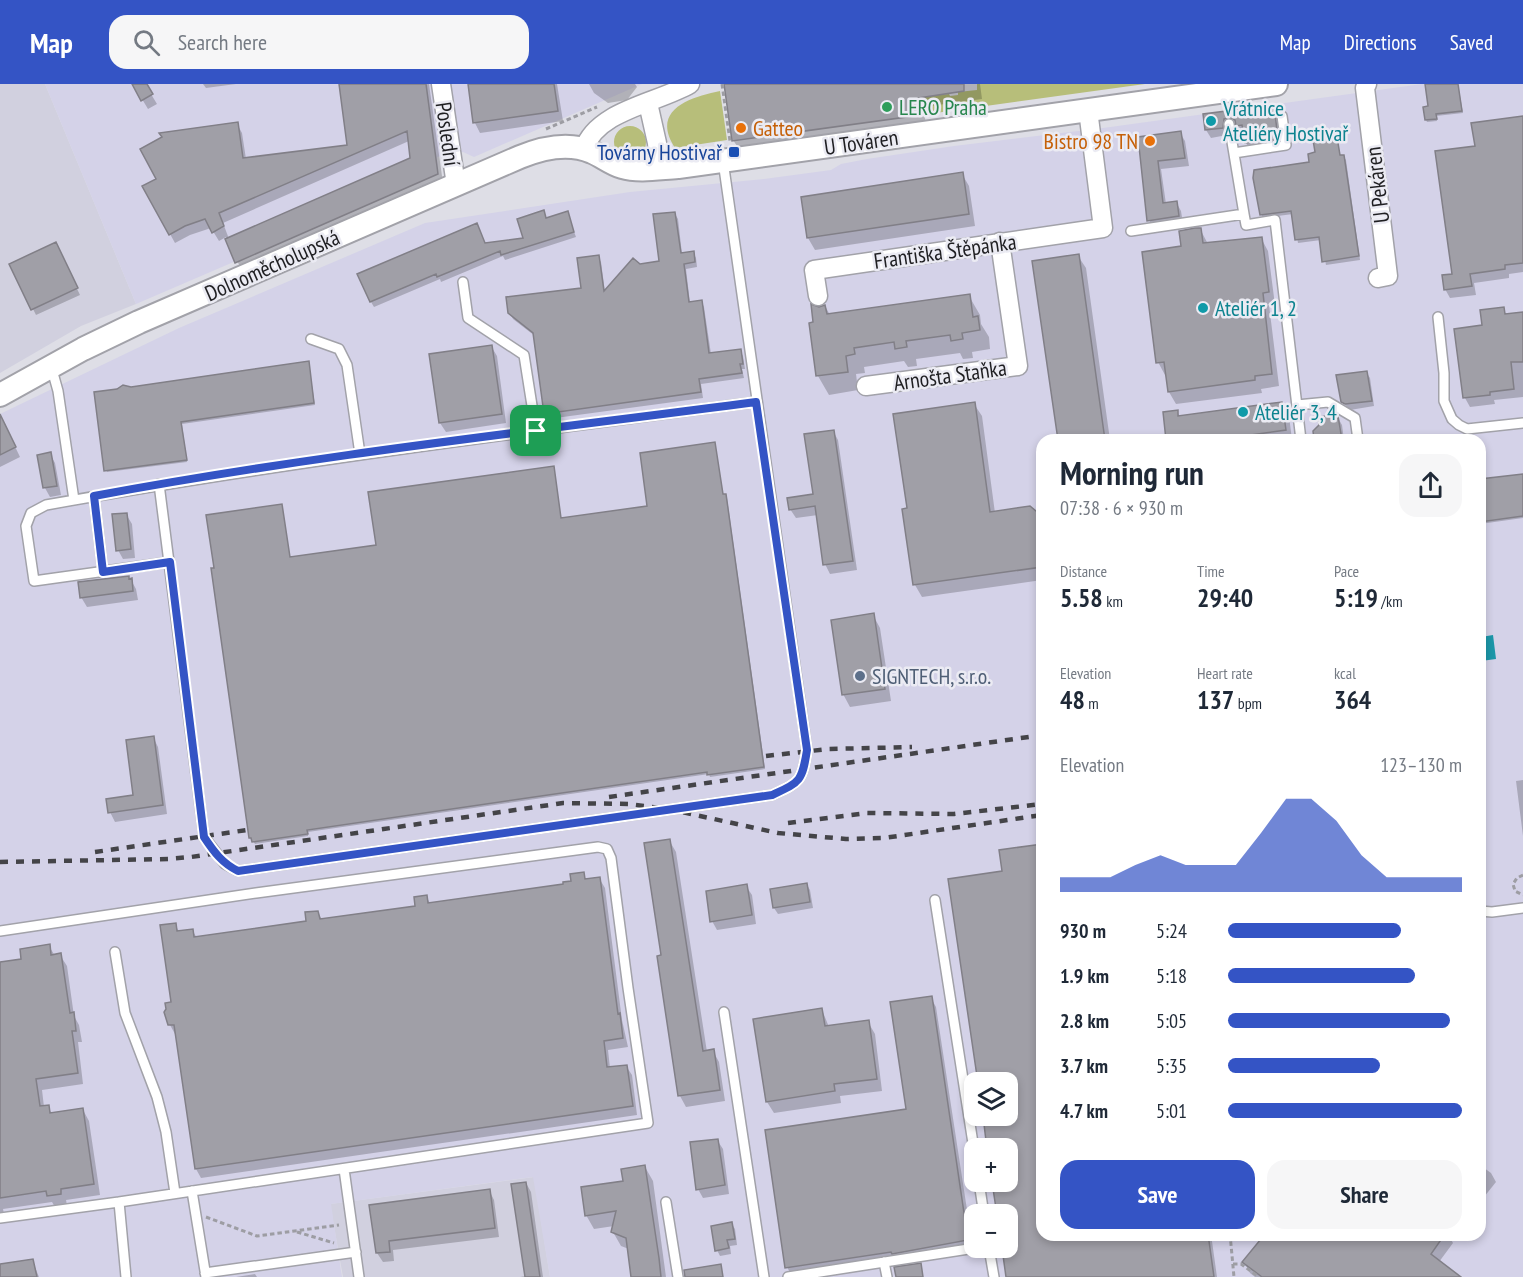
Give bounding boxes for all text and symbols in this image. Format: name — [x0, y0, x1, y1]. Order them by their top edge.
search box — [109, 15, 529, 69]
text: Map — [30, 24, 73, 61]
icon: search — [130, 26, 163, 59]
text: Search here — [178, 28, 267, 56]
text: Map — [1280, 29, 1311, 56]
text: Directions — [1344, 29, 1417, 56]
text: Saved — [1450, 29, 1493, 56]
place label: LERO Praha — [899, 93, 987, 121]
place label: Vrátnice Ateliéry Hostivař — [1222, 94, 1348, 147]
street label: Poslední — [430, 100, 466, 168]
marker: LERO Praha — [880, 100, 894, 114]
place label: Gatteo — [753, 114, 803, 142]
marker: Vrátnice Ateliéry Hostivař — [1204, 114, 1218, 128]
marker: Gatteo — [734, 121, 748, 135]
street label: U Továren — [822, 123, 900, 161]
place label: Bistro 98 TN — [1044, 127, 1138, 155]
marker: Bistro 98 TN — [1143, 134, 1157, 148]
place label: Továrny Hostivař — [597, 138, 722, 166]
marker: Továrny Hostivař — [727, 145, 741, 159]
street label: U Pekáren — [1358, 145, 1396, 225]
street label: Dolnoměcholupská — [200, 223, 344, 307]
street label: Františka Štěpánka — [872, 227, 1018, 275]
place label: Ateliér 1, 2 — [1215, 294, 1297, 322]
marker: Ateliér 1, 2 — [1196, 301, 1210, 315]
street label: Arnošta Staňka — [892, 353, 1008, 397]
place label: Ateliér 3, 4 — [1255, 398, 1337, 426]
pin — [510, 405, 561, 456]
marker: Ateliér 3, 4 — [1236, 405, 1250, 419]
icon: arrive — [519, 414, 552, 447]
text: Morning run — [1060, 451, 1204, 494]
button: share — [1399, 454, 1462, 517]
text: 07:38 · 6 × 930 m — [1060, 495, 1183, 521]
text: Distance — [1060, 561, 1107, 581]
text: Time — [1197, 561, 1225, 581]
text: Pace — [1334, 561, 1359, 581]
text: 5.58 — [1060, 581, 1103, 614]
text: 29:40 — [1197, 581, 1253, 614]
text: 5:19 — [1334, 581, 1378, 614]
text: km — [1103, 591, 1123, 611]
text: /km — [1378, 591, 1403, 611]
place label: SIGNTECH, s.r.o. — [872, 662, 991, 690]
text: Elevation — [1060, 663, 1111, 683]
text: Heart rate — [1197, 663, 1253, 683]
text: kcal — [1334, 663, 1356, 683]
marker: SIGNTECH, s.r.o. — [853, 669, 867, 683]
text: 48 — [1060, 683, 1085, 716]
text: 137 — [1197, 683, 1234, 716]
text: 364 — [1334, 683, 1371, 716]
text: m — [1085, 693, 1099, 713]
text: bpm — [1234, 693, 1262, 713]
text: Elevation — [1060, 752, 1124, 778]
text: 123–130 m — [1380, 752, 1462, 778]
text: 930 m — [1060, 918, 1106, 944]
text: 5:24 — [1156, 918, 1187, 944]
text: 1.9 km — [1060, 963, 1109, 989]
text: 5:18 — [1156, 963, 1187, 989]
text: 2.8 km — [1060, 1008, 1109, 1034]
text: 5:05 — [1156, 1008, 1187, 1034]
text: 3.7 km — [1060, 1053, 1108, 1079]
text: 5:35 — [1156, 1053, 1187, 1079]
map controls — [964, 1072, 1018, 1258]
button: layers — [964, 1072, 1018, 1126]
text: 4.7 km — [1060, 1098, 1108, 1124]
text: 5:01 — [1156, 1098, 1187, 1124]
button: + — [964, 1138, 1018, 1192]
button: Save — [1060, 1160, 1255, 1229]
button: Share — [1267, 1160, 1462, 1229]
button: − — [964, 1204, 1018, 1258]

